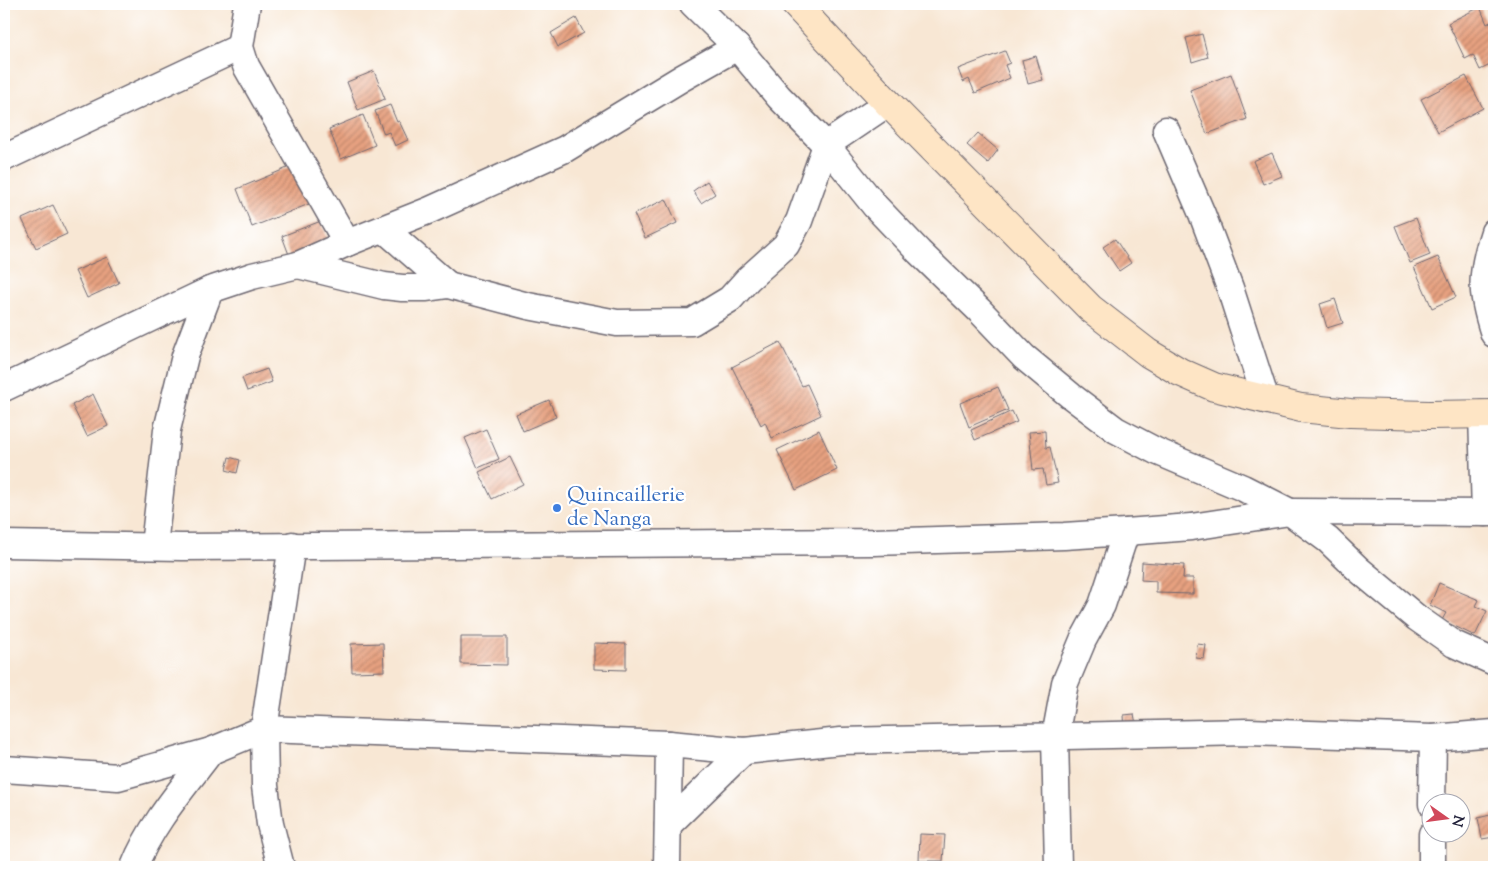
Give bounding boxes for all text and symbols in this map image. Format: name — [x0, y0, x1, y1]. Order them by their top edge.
place label: Quincaillerie de Nanga — [567, 481, 685, 535]
marker: Quincaillerie de Nanga — [551, 502, 563, 514]
north arrow — [1420, 794, 1470, 844]
text: N — [1446, 813, 1468, 829]

